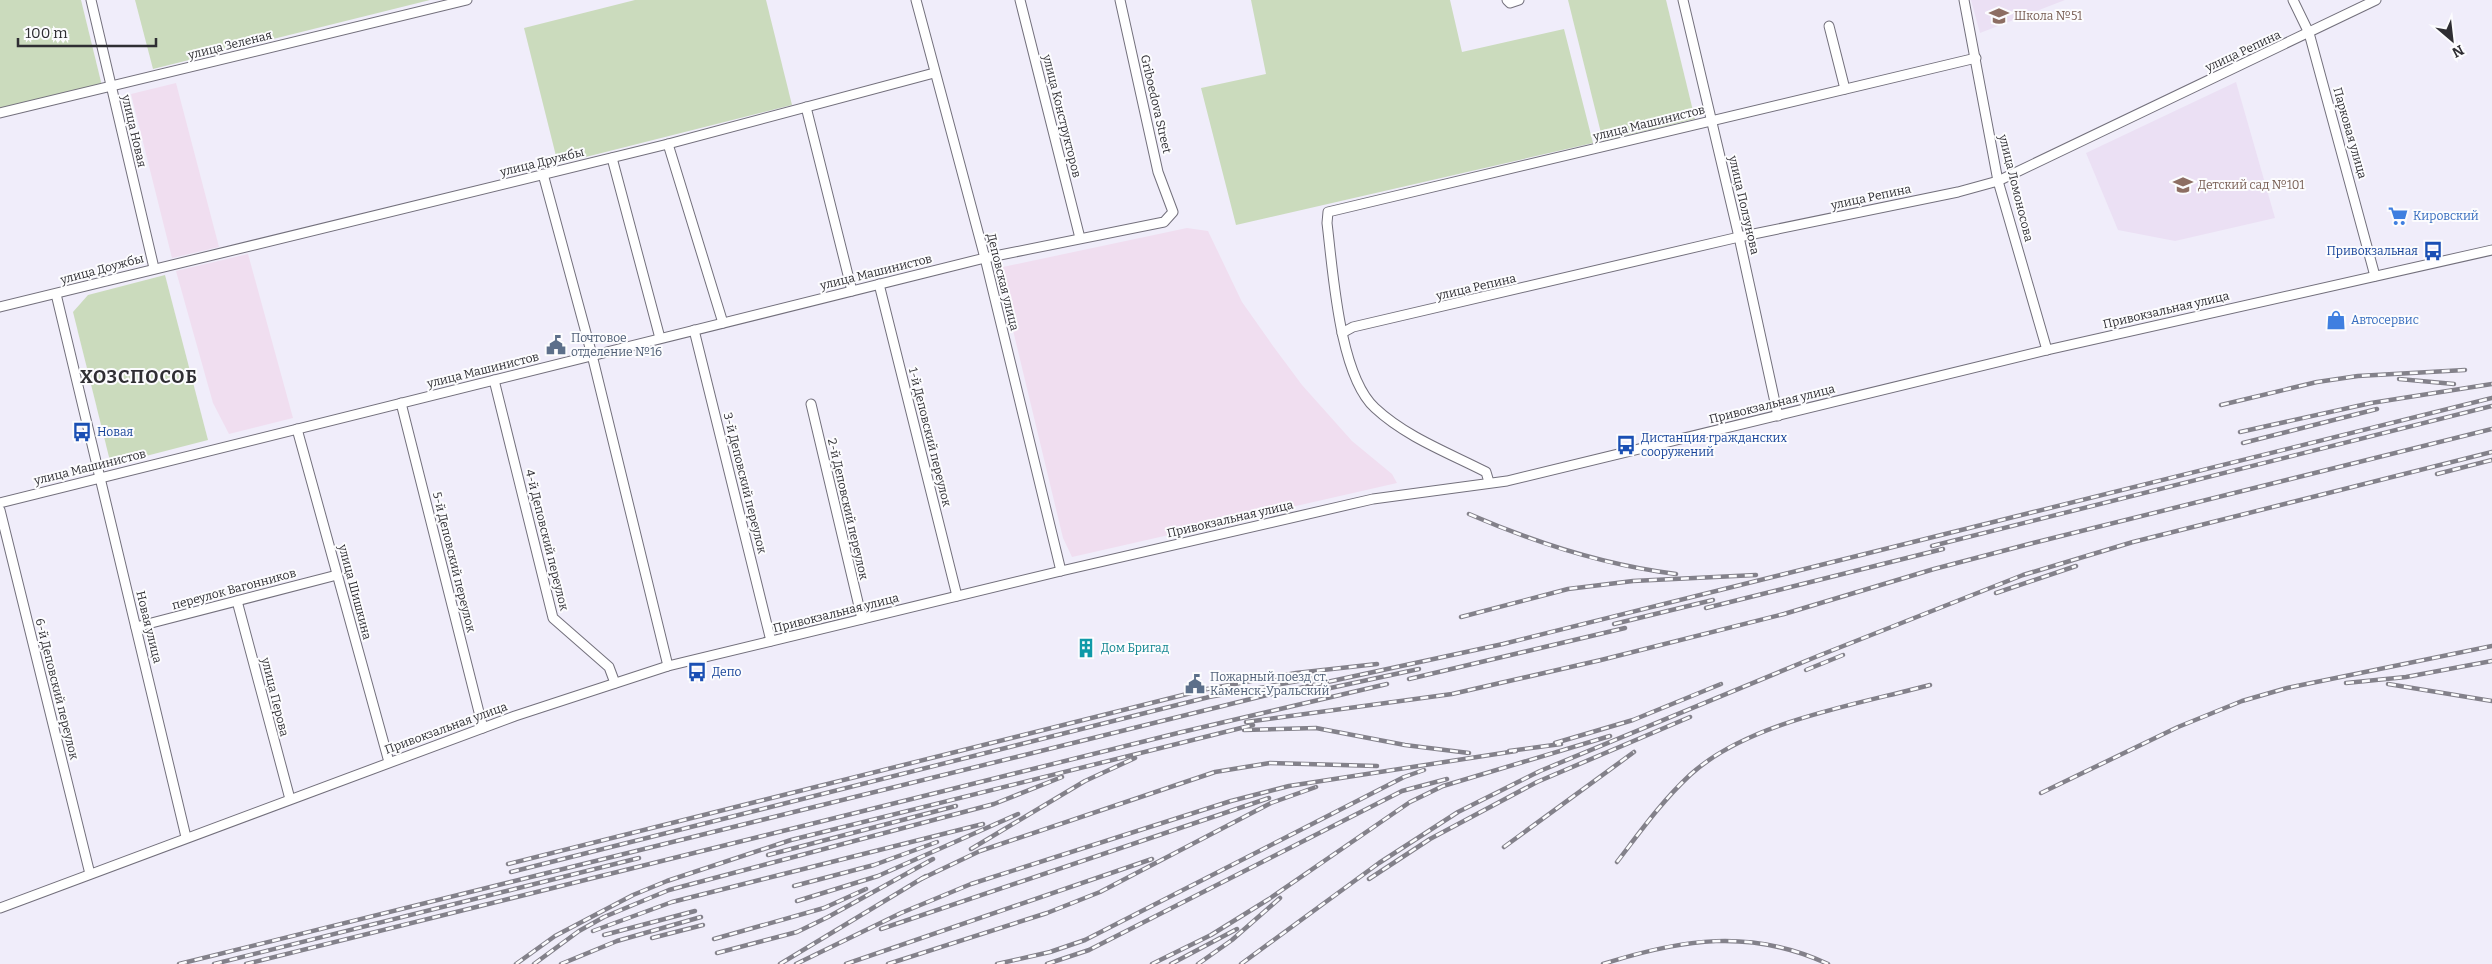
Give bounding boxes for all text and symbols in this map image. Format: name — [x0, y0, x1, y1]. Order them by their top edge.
school or university icon: Школа №51 — [1988, 5, 2010, 27]
place label: Школа №51 — [2014, 9, 2082, 23]
scale bar — [18, 15, 155, 47]
north arrow — [2427, 15, 2477, 65]
text: 100 m — [25, 24, 68, 42]
street label: улица Репина — [2202, 27, 2283, 75]
street label: улица Зеленая — [186, 28, 274, 62]
text: N — [2449, 41, 2467, 61]
street label: улица Конструкторов — [1040, 52, 1084, 179]
street label: Griboedova Street — [1138, 53, 1174, 155]
street label: Парковая улица — [2330, 86, 2370, 181]
street label: улица Новая — [119, 92, 149, 169]
street label: улица Машинистов — [1591, 102, 1707, 144]
street label: улица Ломоносова — [1996, 132, 2036, 243]
street label: улица Дружбы — [498, 145, 586, 179]
street label: улица Ползунова — [1726, 153, 1762, 256]
school or university icon: Детский сад №101 — [2172, 174, 2194, 196]
place label: Детский сад №101 — [2198, 178, 2304, 192]
street label: улица Репина — [1829, 182, 1913, 213]
supermarket icon: Кировский — [2387, 205, 2409, 227]
place label: Кировский — [2413, 209, 2479, 223]
street label: Деповская улица — [984, 232, 1022, 333]
bus stop icon: Привокзальная — [2422, 240, 2444, 262]
place label: Привокзальная — [2326, 244, 2418, 258]
street label: улица Доужбы — [58, 251, 146, 287]
street label: улица Машинистов — [818, 251, 934, 293]
street label: улица Репина — [1434, 271, 1518, 303]
street label: Привокзальная улица — [2101, 289, 2231, 331]
shop icon: Автосервис — [2325, 309, 2347, 331]
place label: Автосервис — [2351, 313, 2419, 327]
place label: Почтовое отделение №16 — [571, 331, 662, 359]
public building icon: Почтовое отделение №16 — [545, 334, 567, 356]
street label: улица Машинистов — [425, 349, 541, 391]
district label: ХОЗСПОСОБ — [80, 366, 198, 388]
street label: 1-й Деповский переулок — [906, 366, 954, 508]
street label: Привокзальная улица — [1708, 381, 1837, 426]
street label: 3-й Деповский переулок — [721, 411, 769, 555]
bus stop icon: Новая — [71, 421, 93, 443]
place label: Новая — [97, 425, 134, 439]
place label: Дистанция гражданских сооружений — [1641, 431, 1787, 459]
bus stop icon: Дистанция гражданских сооружений — [1615, 434, 1637, 456]
street label: 2-й Деповский переулок — [825, 437, 871, 581]
street label: улица Машинистов — [32, 446, 148, 488]
street label: 4-й Деповский переулок — [523, 468, 571, 612]
street label: 5-й Деповский переулок — [430, 490, 478, 634]
street label: Привокзальная улица — [1165, 498, 1295, 540]
street label: улица Шишкина — [335, 542, 375, 641]
street label: переулок Вагонников — [171, 566, 298, 612]
street label: Новая улица — [133, 589, 165, 665]
street label: Привокзальная улица — [772, 590, 901, 635]
street label: 6-й Деповский переулок — [33, 617, 81, 761]
building icon: Дом Бригад — [1075, 637, 1097, 659]
place label: Дом Бригад — [1101, 641, 1169, 655]
street label: улица Перова — [258, 655, 292, 738]
bus stop icon: Депо — [686, 661, 708, 683]
place label: Депо — [712, 665, 742, 679]
place label: Пожарный поезд ст. Каменск-Уральский — [1210, 670, 1329, 698]
public building icon: Пожарный поезд ст. Каменск-Уральский — [1184, 673, 1206, 695]
street label: Привокзальная улица — [383, 699, 510, 757]

